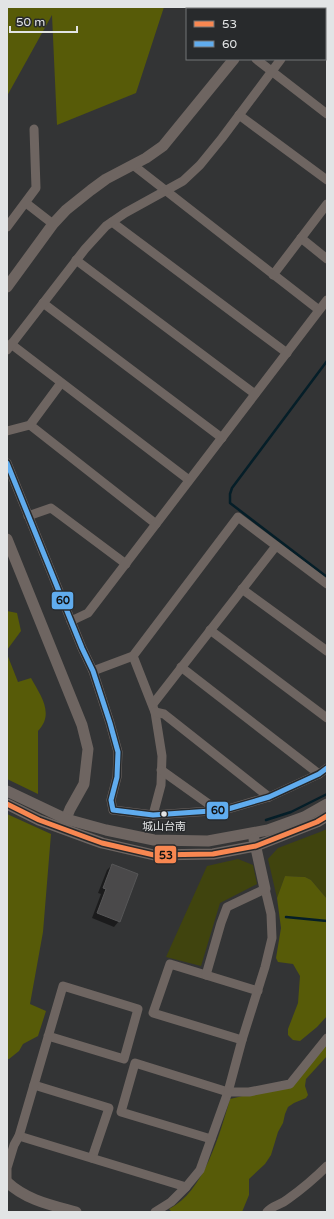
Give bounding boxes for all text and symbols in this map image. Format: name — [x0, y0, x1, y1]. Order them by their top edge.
scale bar — [10, 8, 77, 34]
legend — [186, 8, 326, 60]
text: 50 m — [16, 15, 45, 29]
text: 53 — [222, 17, 237, 31]
text: 60 — [222, 37, 238, 51]
line badge: 60 — [51, 591, 74, 610]
text: 60 — [56, 594, 70, 607]
line badge: 60 — [206, 801, 229, 820]
text: 60 — [211, 804, 225, 817]
marker: 城山台南 — [159, 809, 169, 819]
place label: 城山台南 — [142, 820, 186, 833]
line badge: 53 — [154, 845, 177, 864]
text: 53 — [159, 849, 173, 862]

